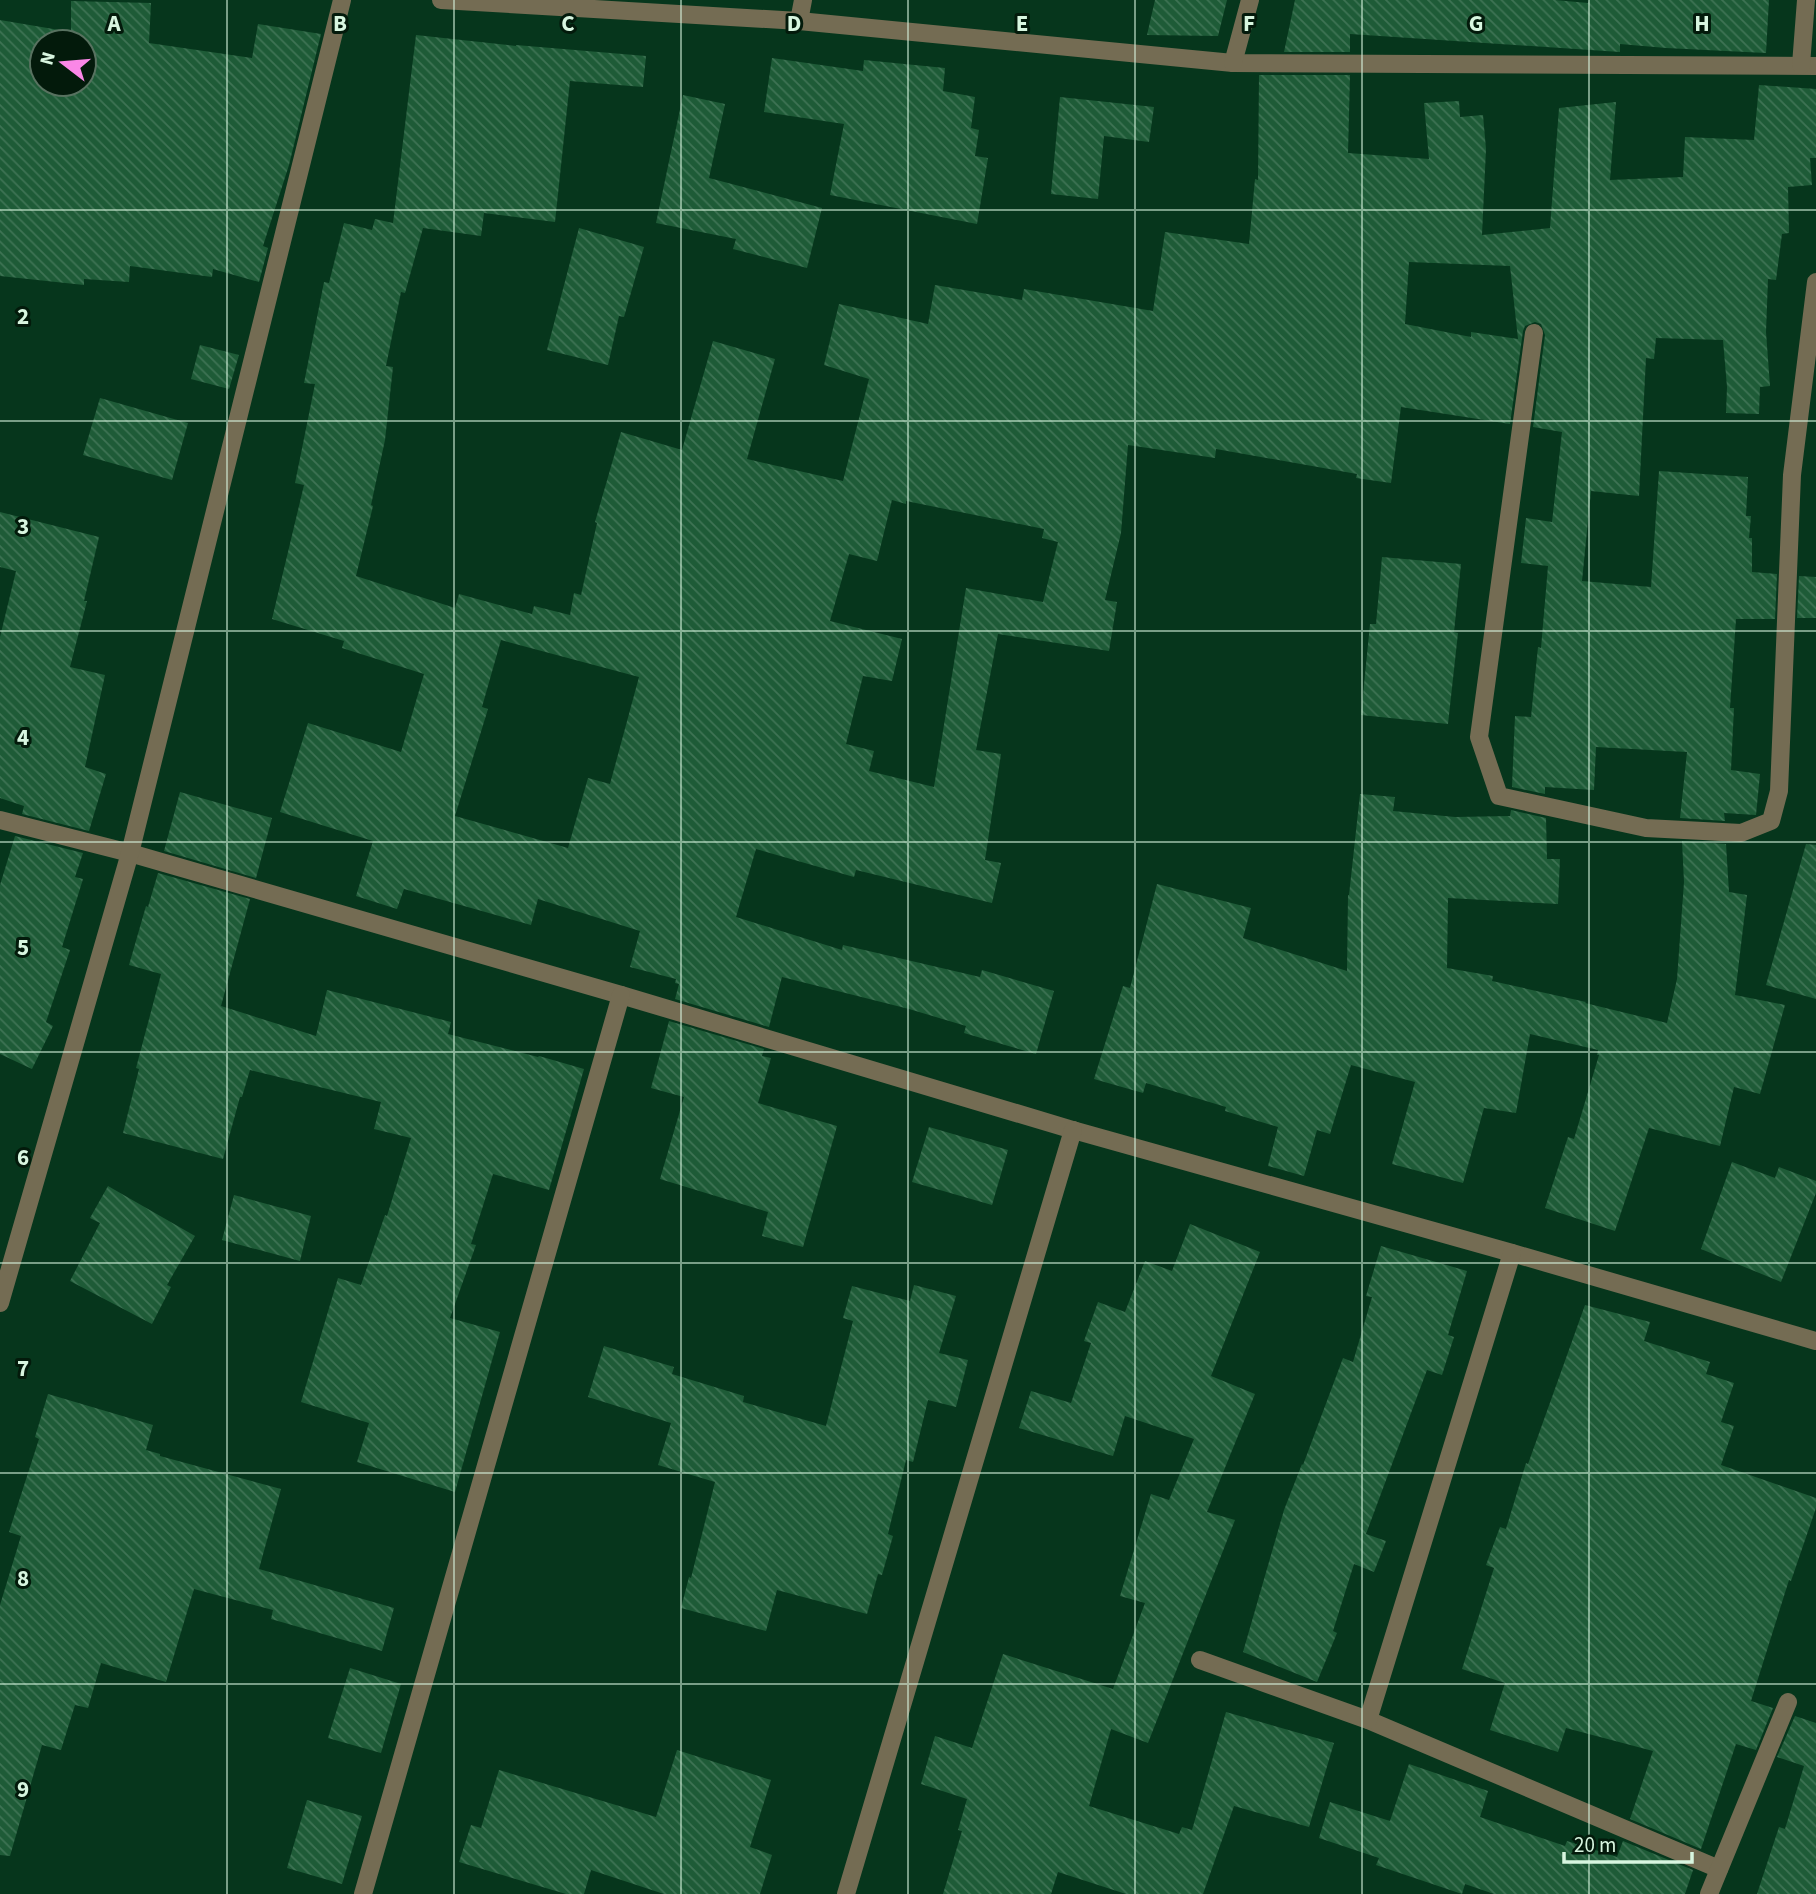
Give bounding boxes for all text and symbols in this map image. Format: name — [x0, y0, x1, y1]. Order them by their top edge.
text: A — [106, 7, 121, 40]
text: B — [333, 7, 347, 40]
text: C — [561, 7, 575, 40]
text: D — [787, 7, 801, 40]
text: E — [1016, 7, 1028, 40]
text: F — [1243, 7, 1255, 40]
text: G — [1469, 7, 1483, 40]
text: H — [1694, 7, 1710, 40]
north arrow — [28, 28, 98, 98]
text: N — [33, 49, 63, 69]
text: 2 — [17, 300, 29, 333]
text: 3 — [17, 510, 29, 543]
text: 4 — [17, 721, 29, 754]
text: 5 — [17, 931, 29, 964]
text: 6 — [17, 1141, 29, 1174]
text: 7 — [17, 1352, 29, 1385]
text: 8 — [17, 1562, 29, 1595]
text: 9 — [17, 1773, 29, 1806]
scale bar — [1564, 1820, 1692, 1864]
text: 20 m — [1574, 1830, 1616, 1860]

